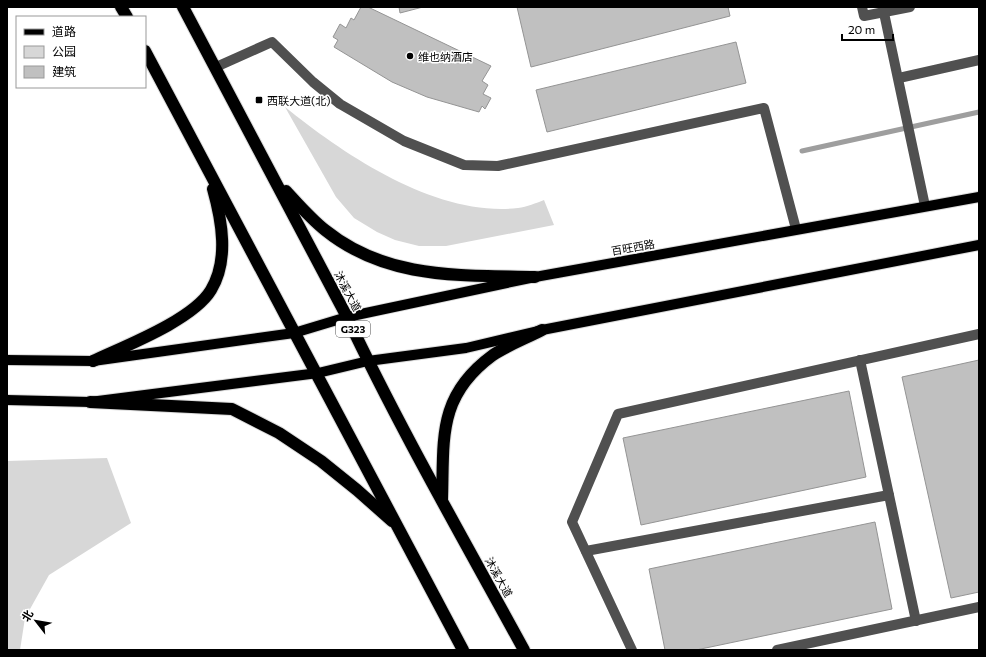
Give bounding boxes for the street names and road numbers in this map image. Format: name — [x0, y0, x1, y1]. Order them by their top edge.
street label: 百旺西路 — [610, 237, 656, 257]
street label: 沐溪大道 — [332, 269, 364, 313]
road number: G323 — [336, 321, 370, 337]
street label: 沐溪大道 — [483, 555, 515, 599]

